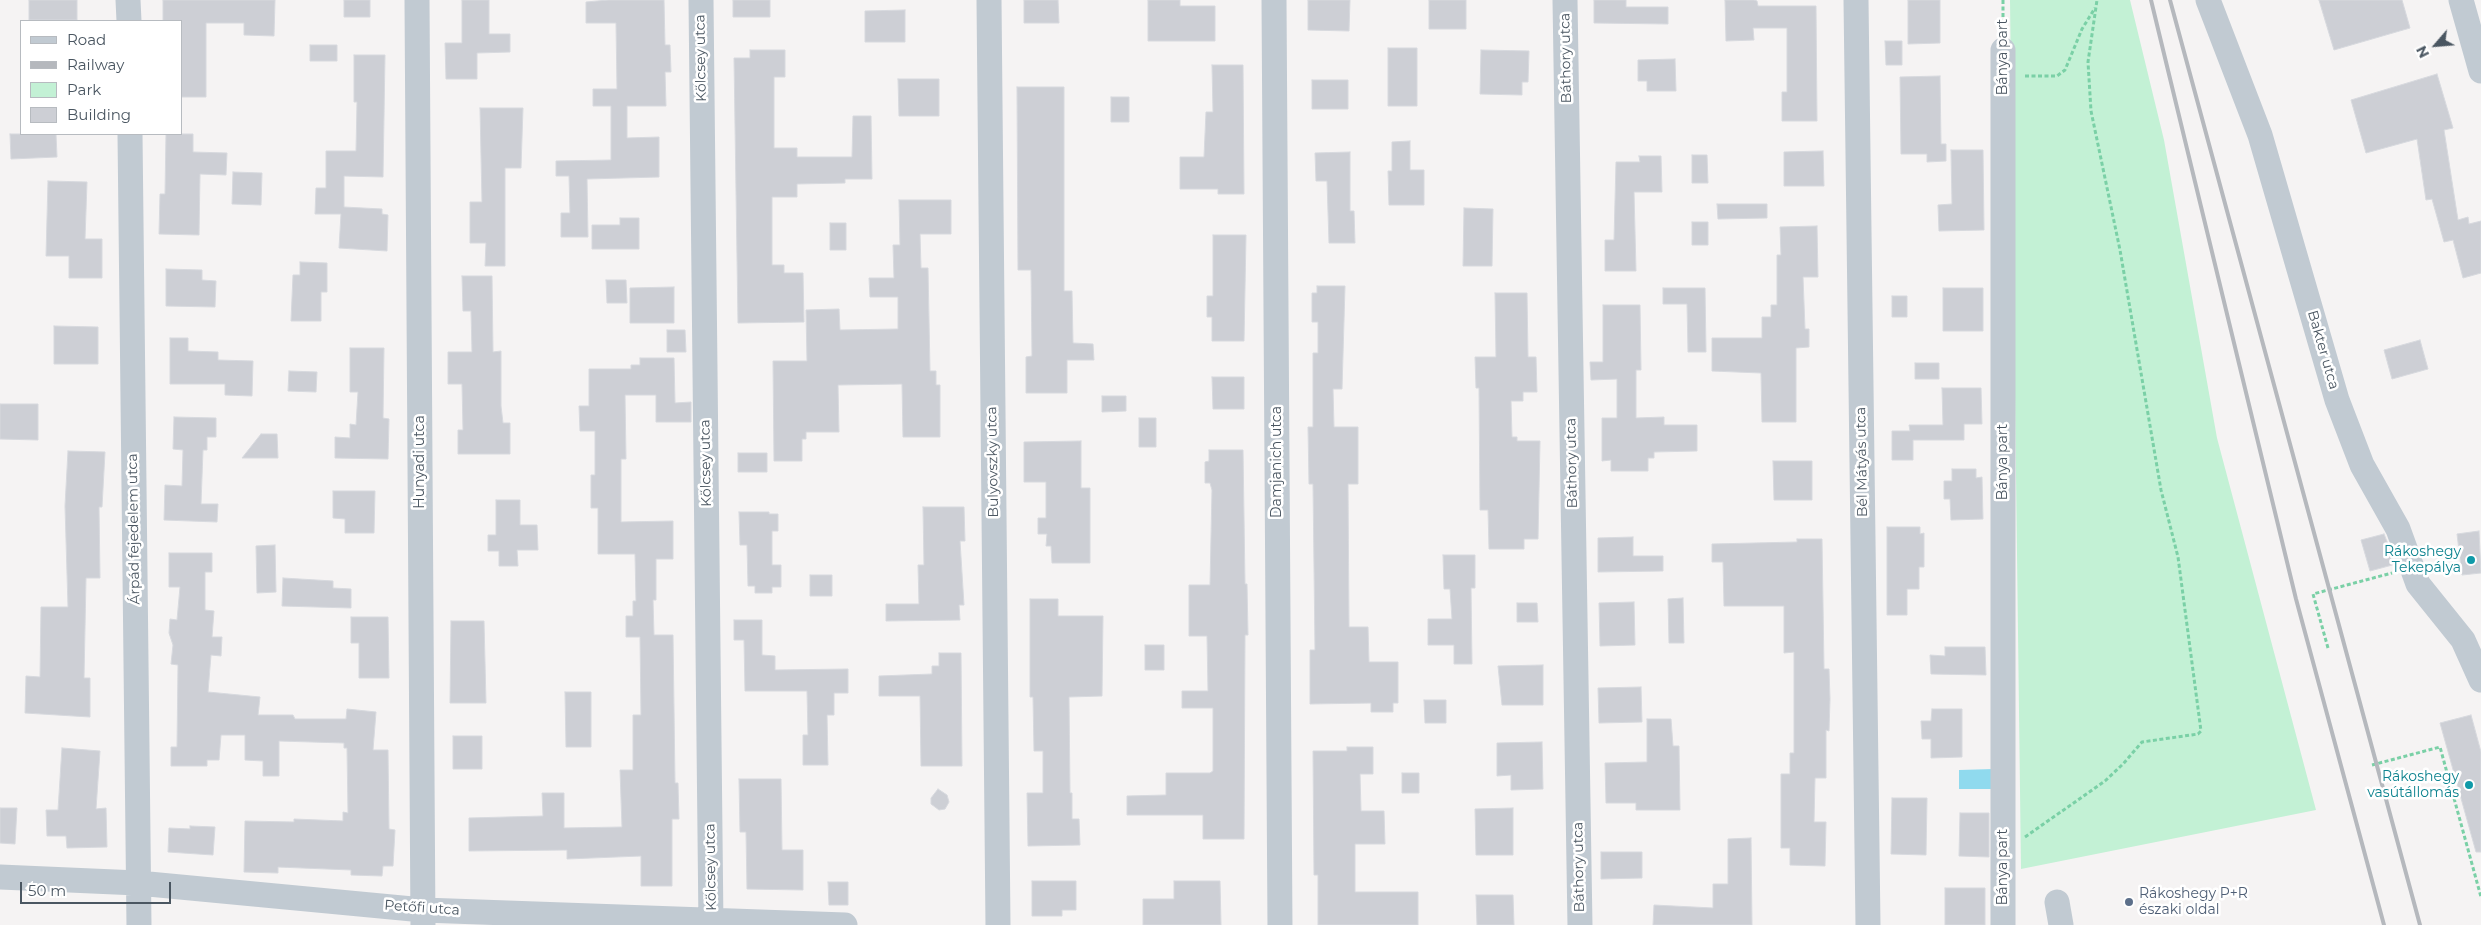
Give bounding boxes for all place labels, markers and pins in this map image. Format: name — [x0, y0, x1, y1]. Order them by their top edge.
place label: Rákoshegy Tekepálya — [2384, 544, 2461, 576]
marker: Rákoshegy Tekepálya — [2465, 554, 2477, 566]
place label: Rákoshegy vasútállomás — [2367, 769, 2459, 802]
marker: Rákoshegy vasútállomás — [2463, 779, 2475, 791]
place label: Rákoshegy P+R északi oldal — [2139, 886, 2248, 919]
marker: Rákoshegy P+R északi oldal — [2123, 896, 2135, 908]

